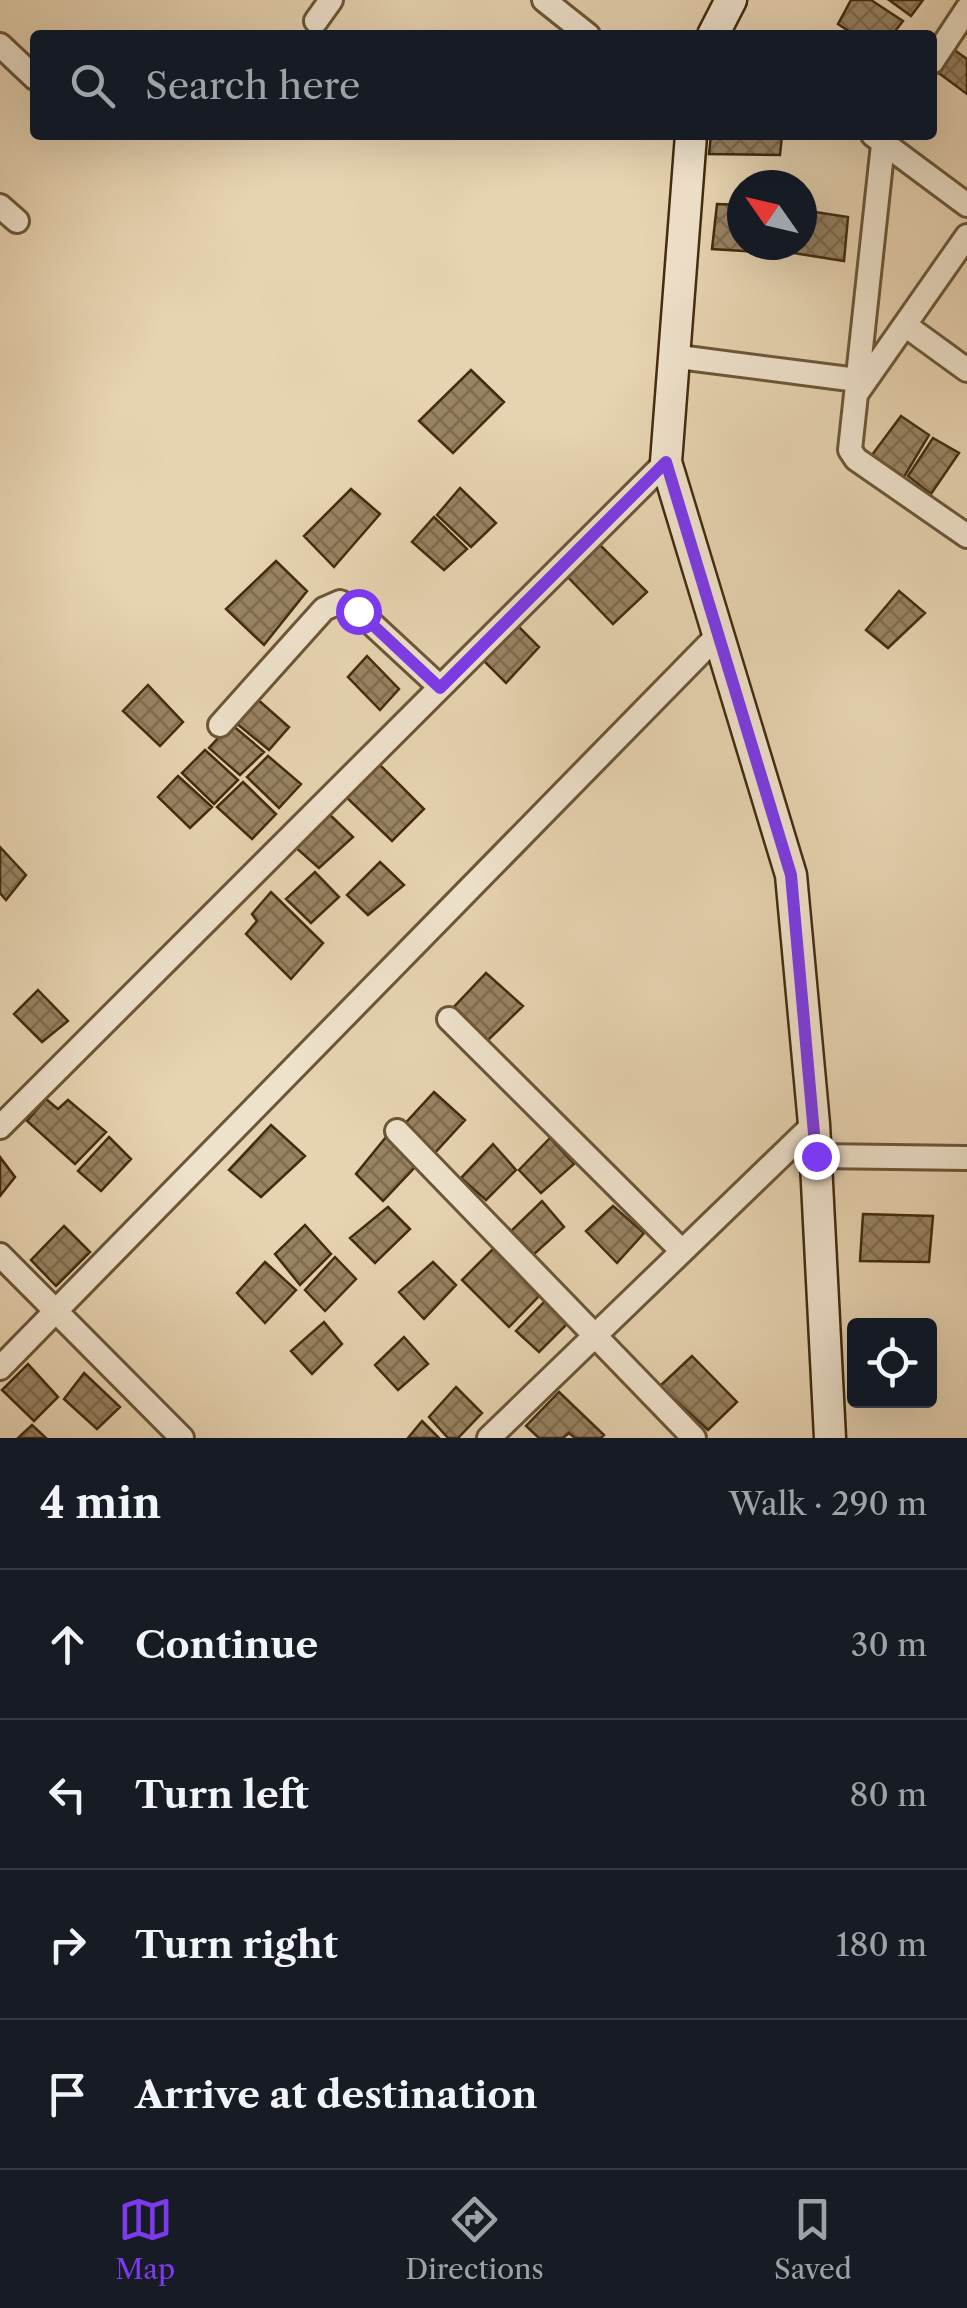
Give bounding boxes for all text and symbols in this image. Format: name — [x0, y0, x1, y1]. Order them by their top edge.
search box — [30, 30, 937, 140]
icon: search — [65, 58, 120, 113]
text: Search here — [145, 62, 360, 109]
north arrow — [727, 170, 817, 260]
route start — [336, 589, 382, 635]
route end — [794, 1134, 840, 1180]
map controls — [847, 1318, 937, 1408]
button: locate — [847, 1318, 937, 1408]
text: 4 min — [40, 1477, 161, 1529]
text: Walk · 290 m — [729, 1484, 927, 1523]
icon: ahead — [40, 1617, 95, 1672]
text: Continue — [135, 1621, 318, 1668]
text: 30 m — [851, 1625, 927, 1664]
icon: left — [40, 1767, 95, 1822]
text: Turn left — [135, 1771, 309, 1818]
text: 80 m — [849, 1775, 927, 1814]
icon: right — [40, 1917, 95, 1972]
text: Turn right — [135, 1921, 338, 1968]
text: 180 m — [836, 1925, 927, 1964]
icon: arrive — [40, 2067, 95, 2122]
text: Arrive at destination — [135, 2071, 538, 2118]
tab: Map — [115, 2192, 175, 2286]
tab: Directions — [405, 2192, 544, 2286]
tab: Saved — [774, 2192, 852, 2286]

